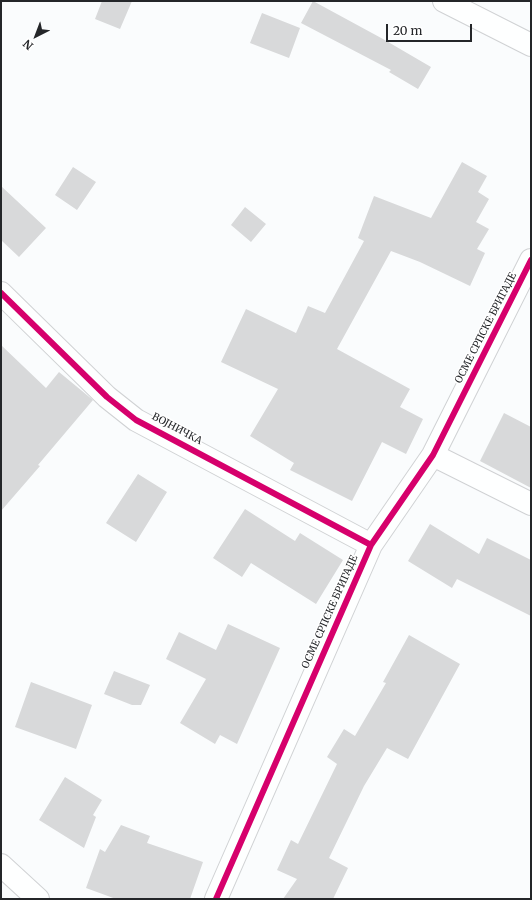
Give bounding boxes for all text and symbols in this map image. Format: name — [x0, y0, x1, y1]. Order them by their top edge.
north arrow — [16, 16, 56, 56]
scale bar — [388, 16, 474, 42]
text: 20 m — [393, 23, 422, 38]
text: N — [20, 37, 36, 53]
street label: ОСМЕ СРПСКЕ БРИГАДЕ — [453, 271, 519, 385]
street label: ВОЈНИЧКА — [150, 411, 204, 447]
street label: ОСМЕ СРПСКЕ БРИГАДЕ — [300, 553, 360, 671]

